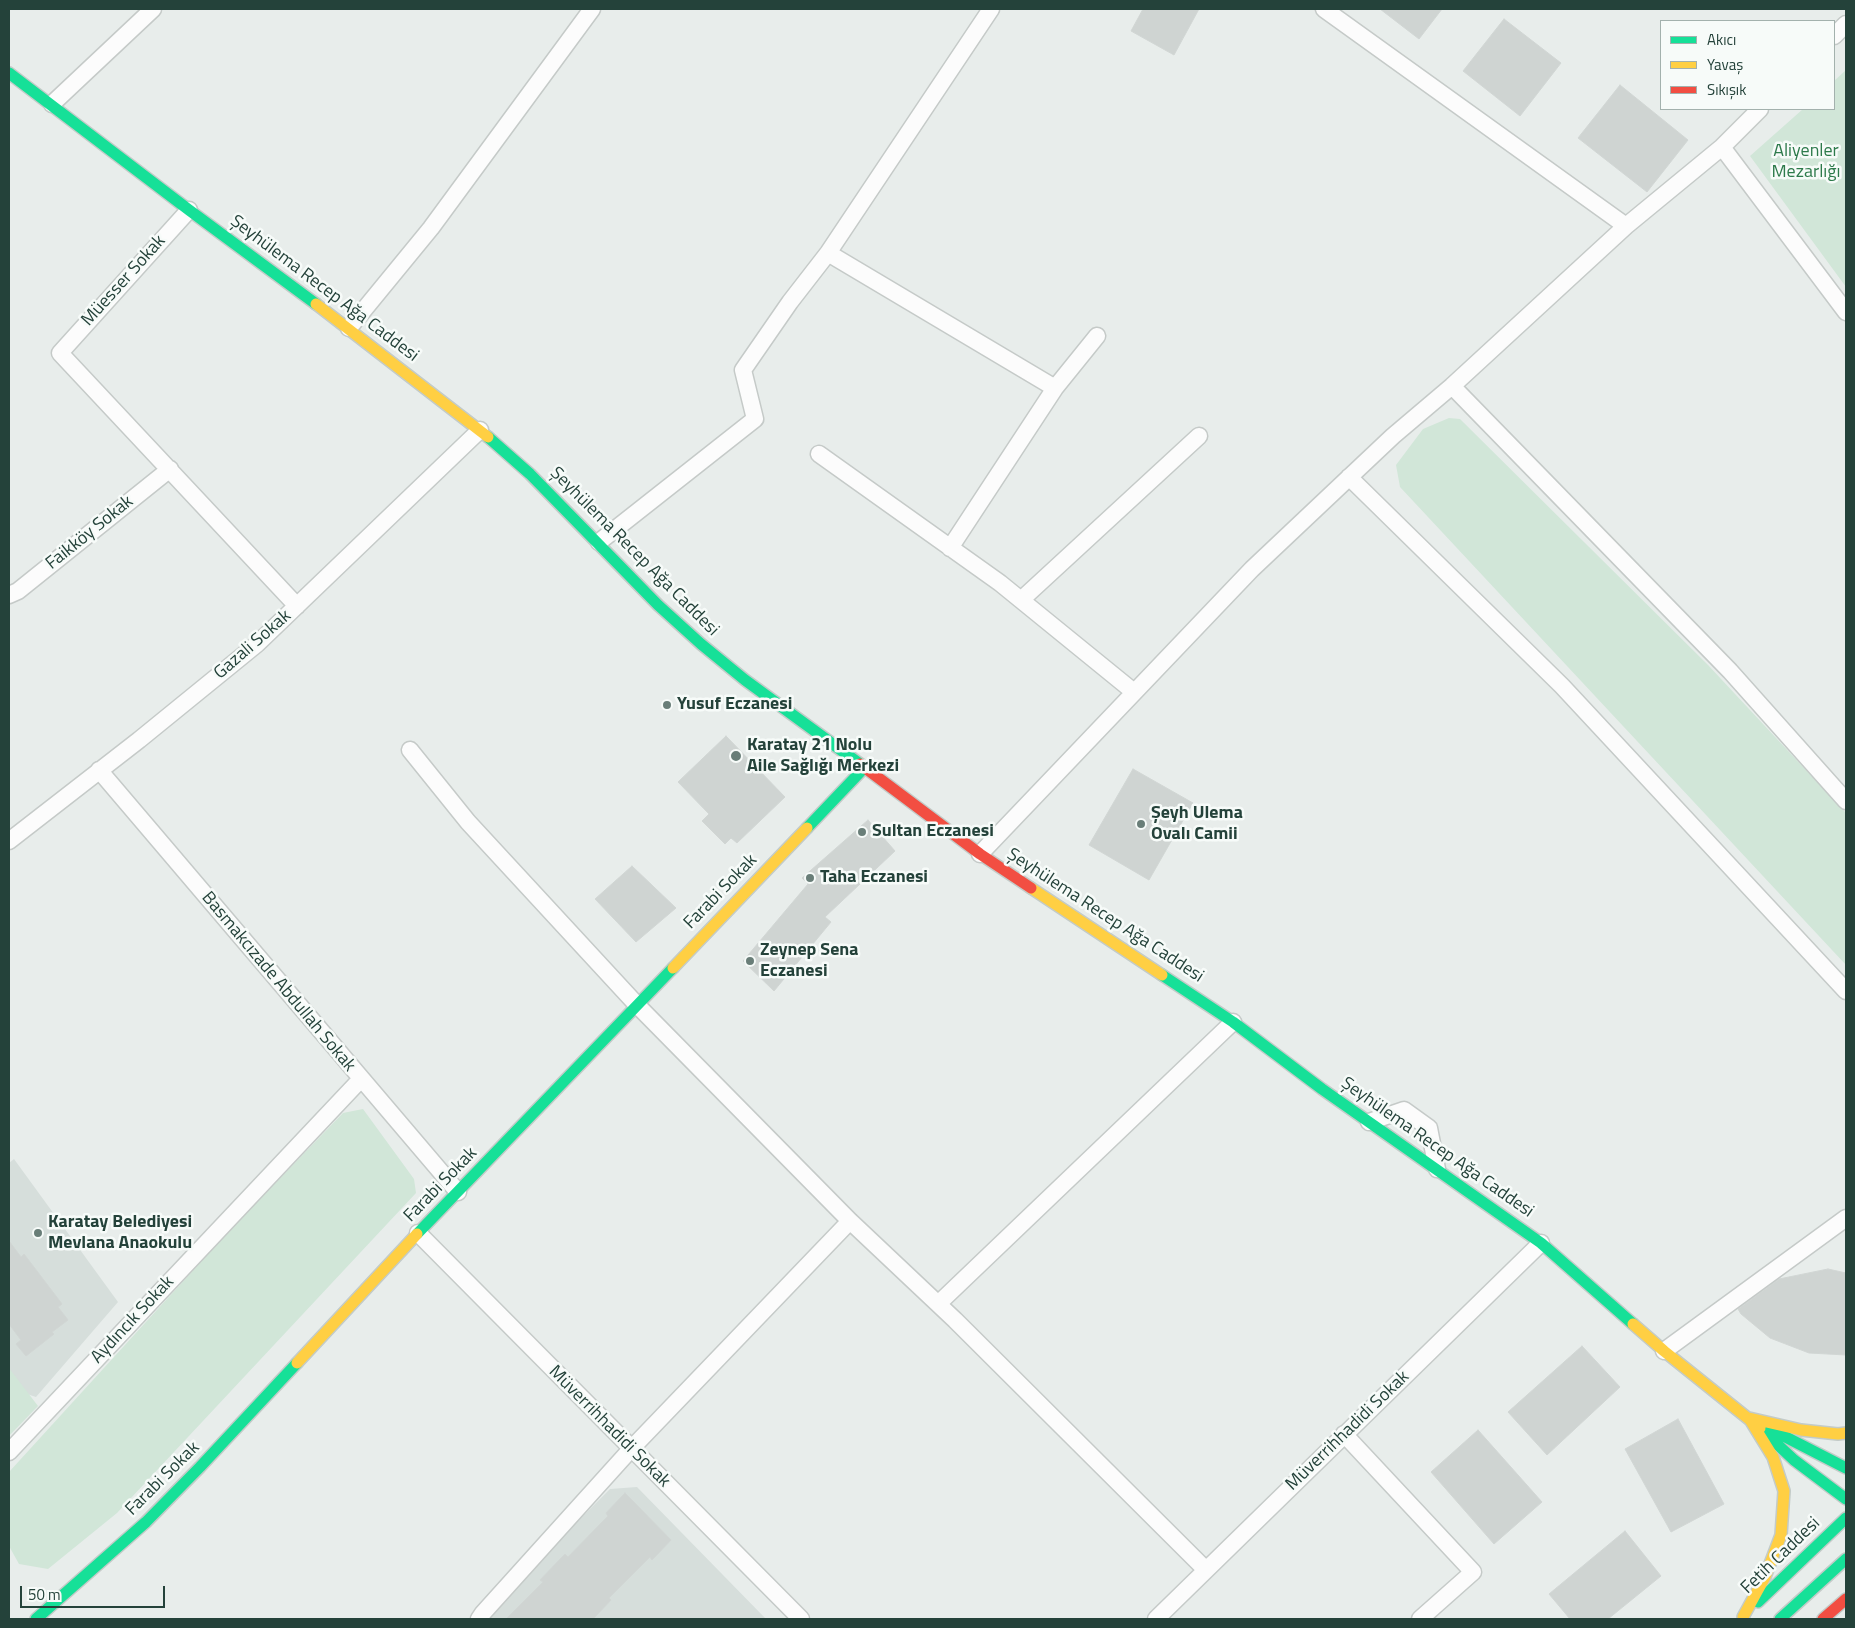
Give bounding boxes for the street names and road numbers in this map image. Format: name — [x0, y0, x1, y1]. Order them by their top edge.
street label: Şeyhülema Recep Ağa Caddesi — [226, 211, 422, 367]
street label: Müesser Sokak — [77, 231, 171, 331]
street label: Şeyhülema Recep Ağa Caddesi — [545, 463, 723, 641]
street label: Faikköy Sokak — [42, 491, 138, 575]
street label: Gazali Sokak — [210, 606, 296, 684]
street label: Şeyhülema Recep Ağa Caddesi — [1003, 844, 1207, 988]
street label: Farabi Sokak — [680, 850, 762, 934]
street label: Basmakcızade Abdullah Sokak — [196, 888, 360, 1076]
street label: Şeyhülema Recep Ağa Caddesi — [1337, 1073, 1537, 1223]
street label: Farabi Sokak — [400, 1143, 482, 1227]
street label: Aydıncık Sokak — [87, 1272, 179, 1368]
street label: Müverrihhadidi Sokak — [544, 1362, 674, 1492]
street label: Müverrihhadidi Sokak — [1282, 1366, 1414, 1496]
street label: Farabi Sokak — [121, 1437, 205, 1521]
street label: Fetih Caddesi — [1737, 1513, 1825, 1599]

